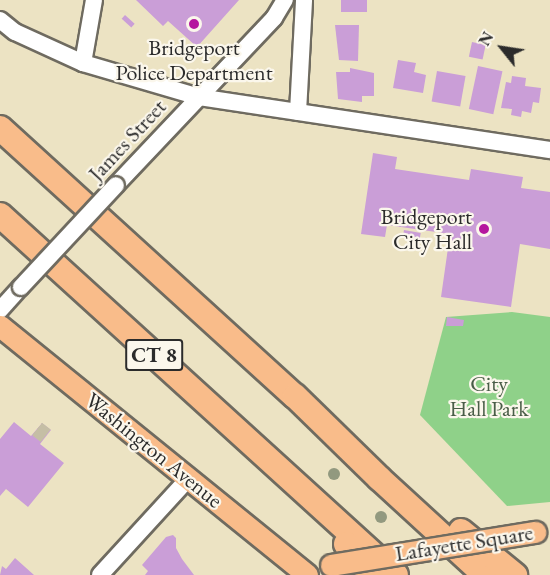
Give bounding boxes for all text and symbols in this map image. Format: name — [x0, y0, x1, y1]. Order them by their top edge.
marker: Bridgeport Police Department — [187, 17, 201, 31]
north arrow — [472, 18, 532, 78]
text: N — [474, 28, 498, 50]
place label: Bridgeport Police Department — [115, 34, 273, 86]
street label: James Street — [83, 94, 171, 186]
place label: Bridgeport City Hall — [381, 203, 472, 254]
marker: Bridgeport City Hall — [477, 222, 491, 236]
road number: CT 8 — [124, 337, 184, 373]
park label: City Hall Park — [449, 370, 529, 422]
street label: Washington Avenue — [80, 387, 228, 513]
street label: Lafayette Square — [393, 519, 535, 567]

